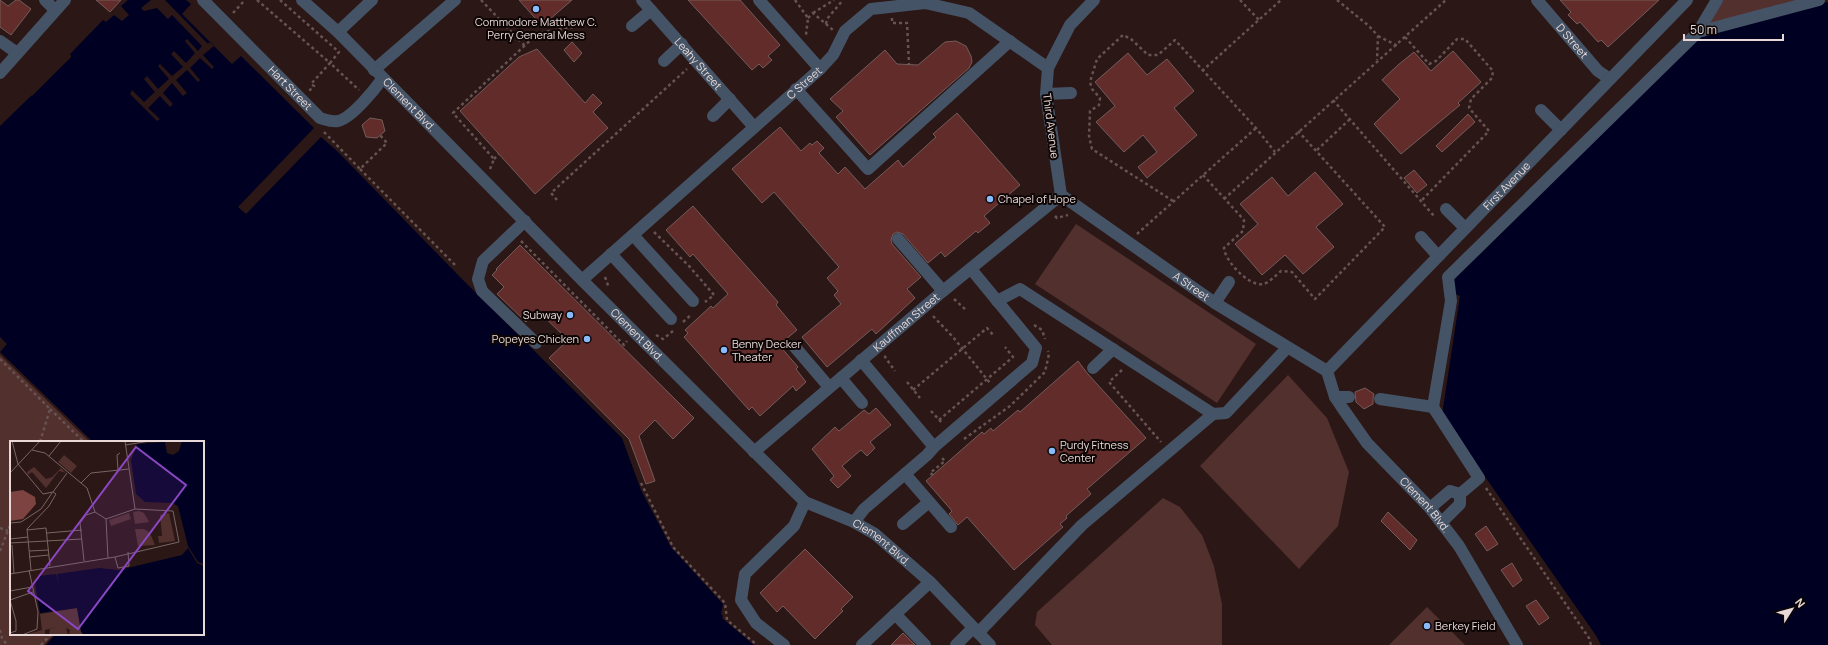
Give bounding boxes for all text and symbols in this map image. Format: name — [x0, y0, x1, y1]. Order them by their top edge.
marker: Commodore Matthew C. Perry General Mess — [531, 4, 541, 14]
place label: Commodore Matthew C. Perry General Mess — [475, 14, 597, 42]
scale bar — [1684, 16, 1783, 42]
street label: D Street — [1553, 20, 1592, 61]
text: 50 m — [1690, 21, 1717, 38]
street label: Leahy Street — [671, 34, 726, 93]
street label: Hart Street — [265, 62, 316, 113]
street label: C Street — [783, 63, 825, 102]
street label: Clement Blvd. — [380, 74, 439, 134]
street label: Third Avenue — [1040, 92, 1063, 160]
street label: First Avenue — [1479, 158, 1534, 213]
place label: Chapel of Hope — [998, 191, 1076, 206]
marker: Chapel of Hope — [985, 194, 995, 204]
street label: A Street — [1170, 268, 1213, 304]
street label: Kauffman Street — [869, 289, 942, 355]
street label: Clement Blvd. — [608, 305, 667, 364]
place label: Subway — [523, 307, 562, 322]
marker: Subway — [565, 310, 575, 320]
place label: Popeyes Chicken — [492, 331, 579, 346]
marker: Popeyes Chicken — [582, 334, 592, 344]
place label: Benny Decker Theater — [732, 336, 802, 364]
marker: Benny Decker Theater — [719, 345, 729, 355]
place label: Purdy Fitness Center — [1060, 437, 1129, 465]
inset map — [10, 441, 204, 635]
marker: Purdy Fitness Center — [1047, 446, 1057, 456]
street label: Clement Blvd. — [1397, 473, 1454, 535]
street label: Clement Blvd. — [850, 515, 914, 569]
north arrow — [1772, 589, 1812, 629]
text: N — [1792, 595, 1809, 610]
place label: Berkey Field — [1435, 618, 1495, 633]
marker: Berkey Field — [1422, 621, 1432, 631]

